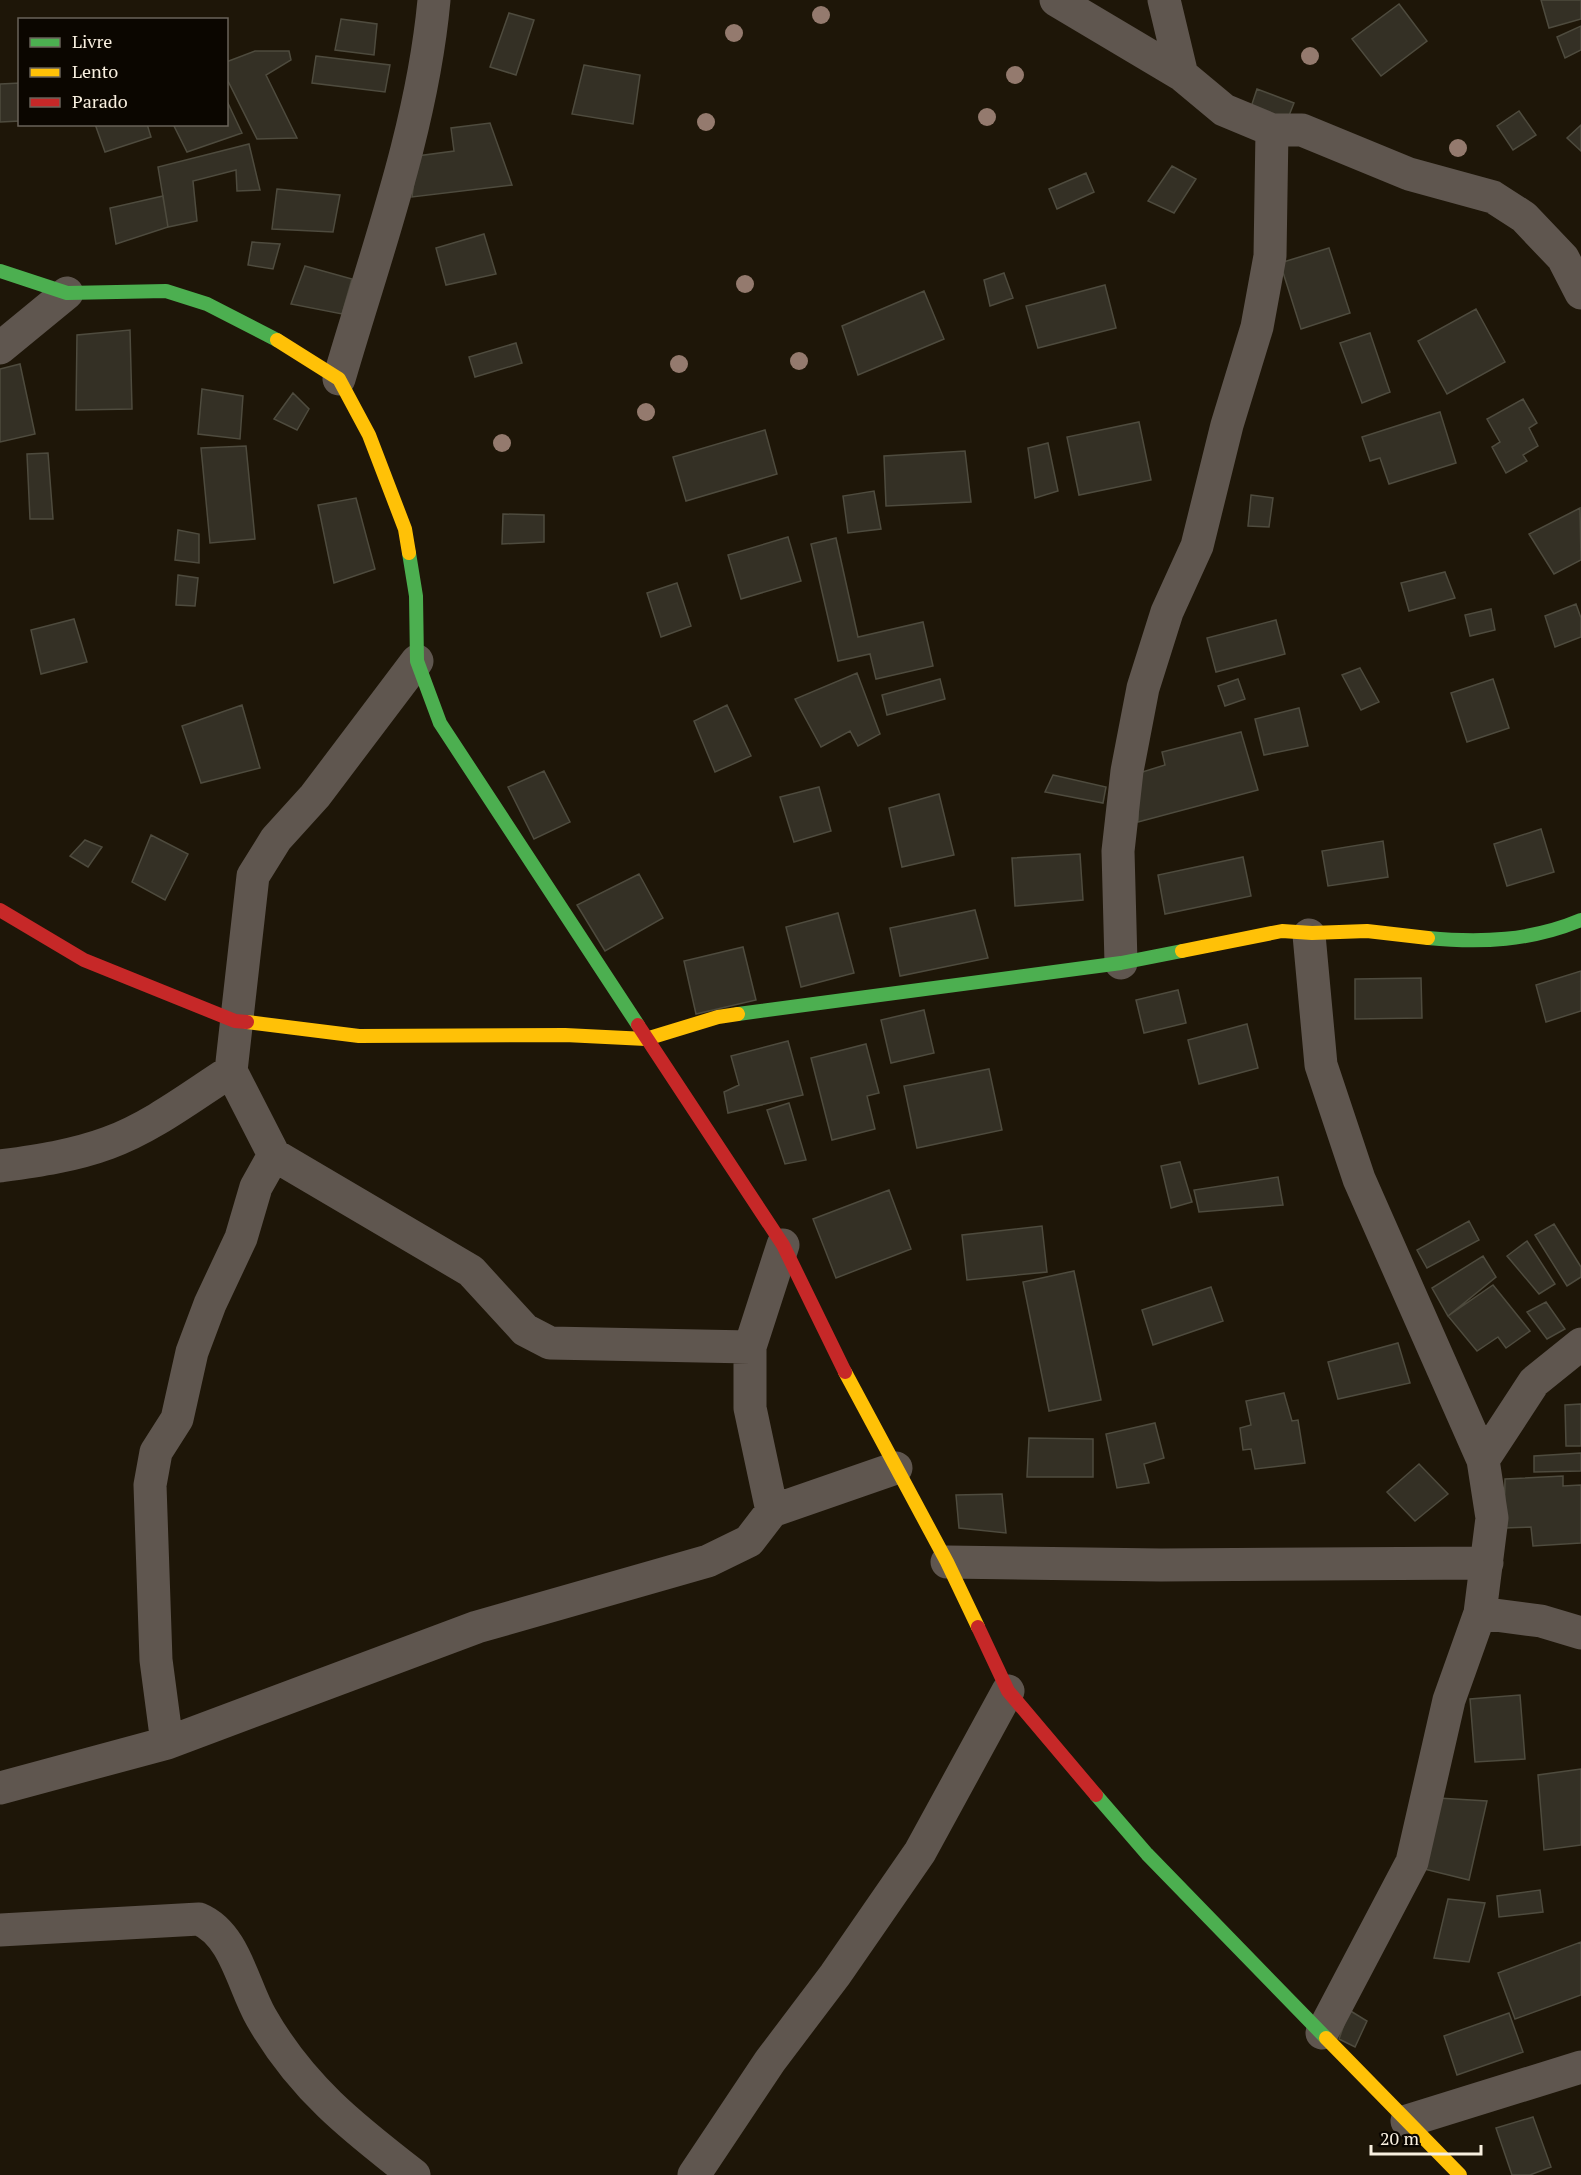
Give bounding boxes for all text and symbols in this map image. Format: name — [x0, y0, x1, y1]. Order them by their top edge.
legend — [18, 18, 228, 126]
text: Livre — [72, 29, 112, 53]
text: Lento — [72, 59, 118, 83]
text: Parado — [72, 89, 128, 113]
scale bar — [1371, 2118, 1480, 2156]
text: 20 m — [1380, 2126, 1420, 2150]

